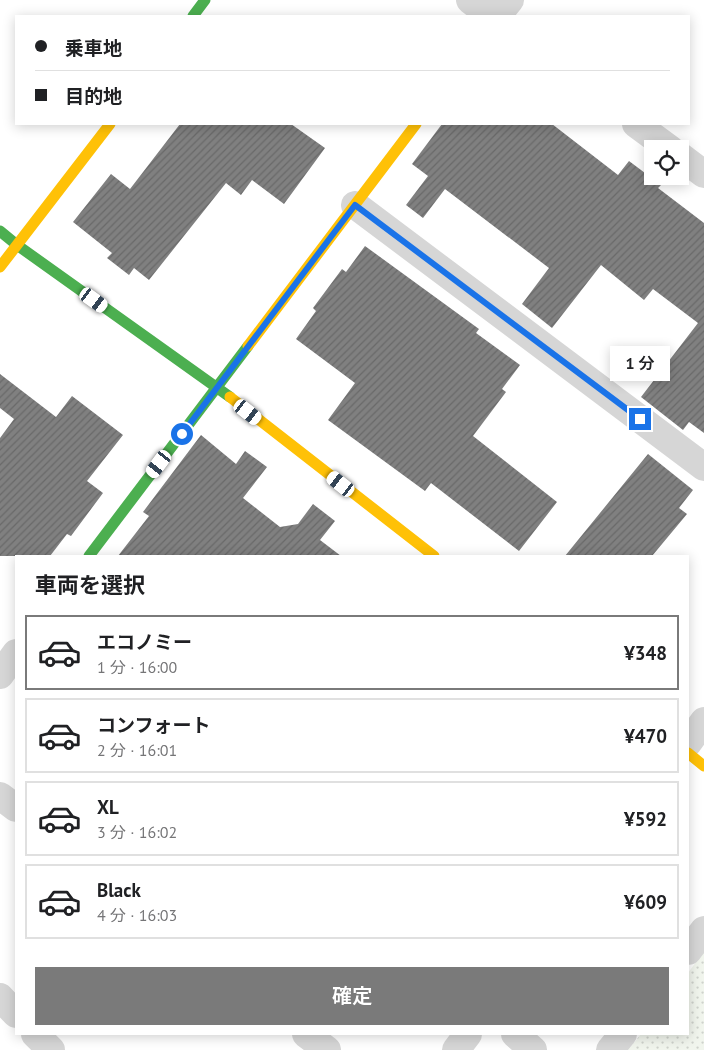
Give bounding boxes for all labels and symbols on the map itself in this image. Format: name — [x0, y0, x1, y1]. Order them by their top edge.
car — [77, 285, 110, 315]
callout: 1 分 — [610, 346, 670, 382]
car — [231, 397, 264, 427]
route end — [629, 408, 651, 430]
route start — [171, 423, 193, 445]
car — [143, 448, 174, 480]
car — [324, 469, 357, 499]

